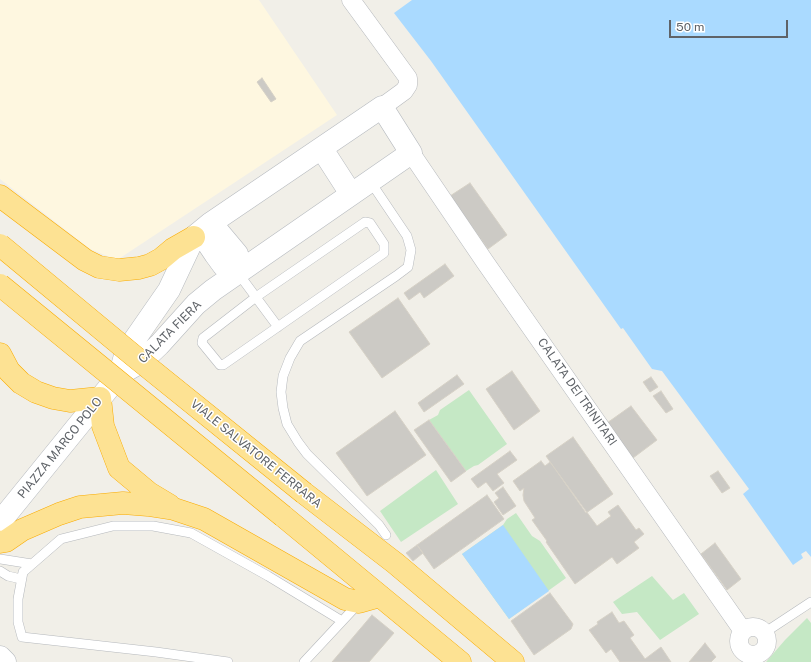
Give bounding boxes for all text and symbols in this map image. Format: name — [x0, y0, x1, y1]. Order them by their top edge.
scale bar — [671, 12, 790, 38]
text: 50 m — [676, 20, 704, 34]
street label: CALATA FIERA — [135, 297, 205, 367]
street label: CALATA DEI TRINITARI — [534, 335, 620, 449]
street label: PIAZZA MARCO POLO — [15, 395, 105, 501]
street label: VIALE SALVATORE FERRARA — [188, 397, 324, 511]

